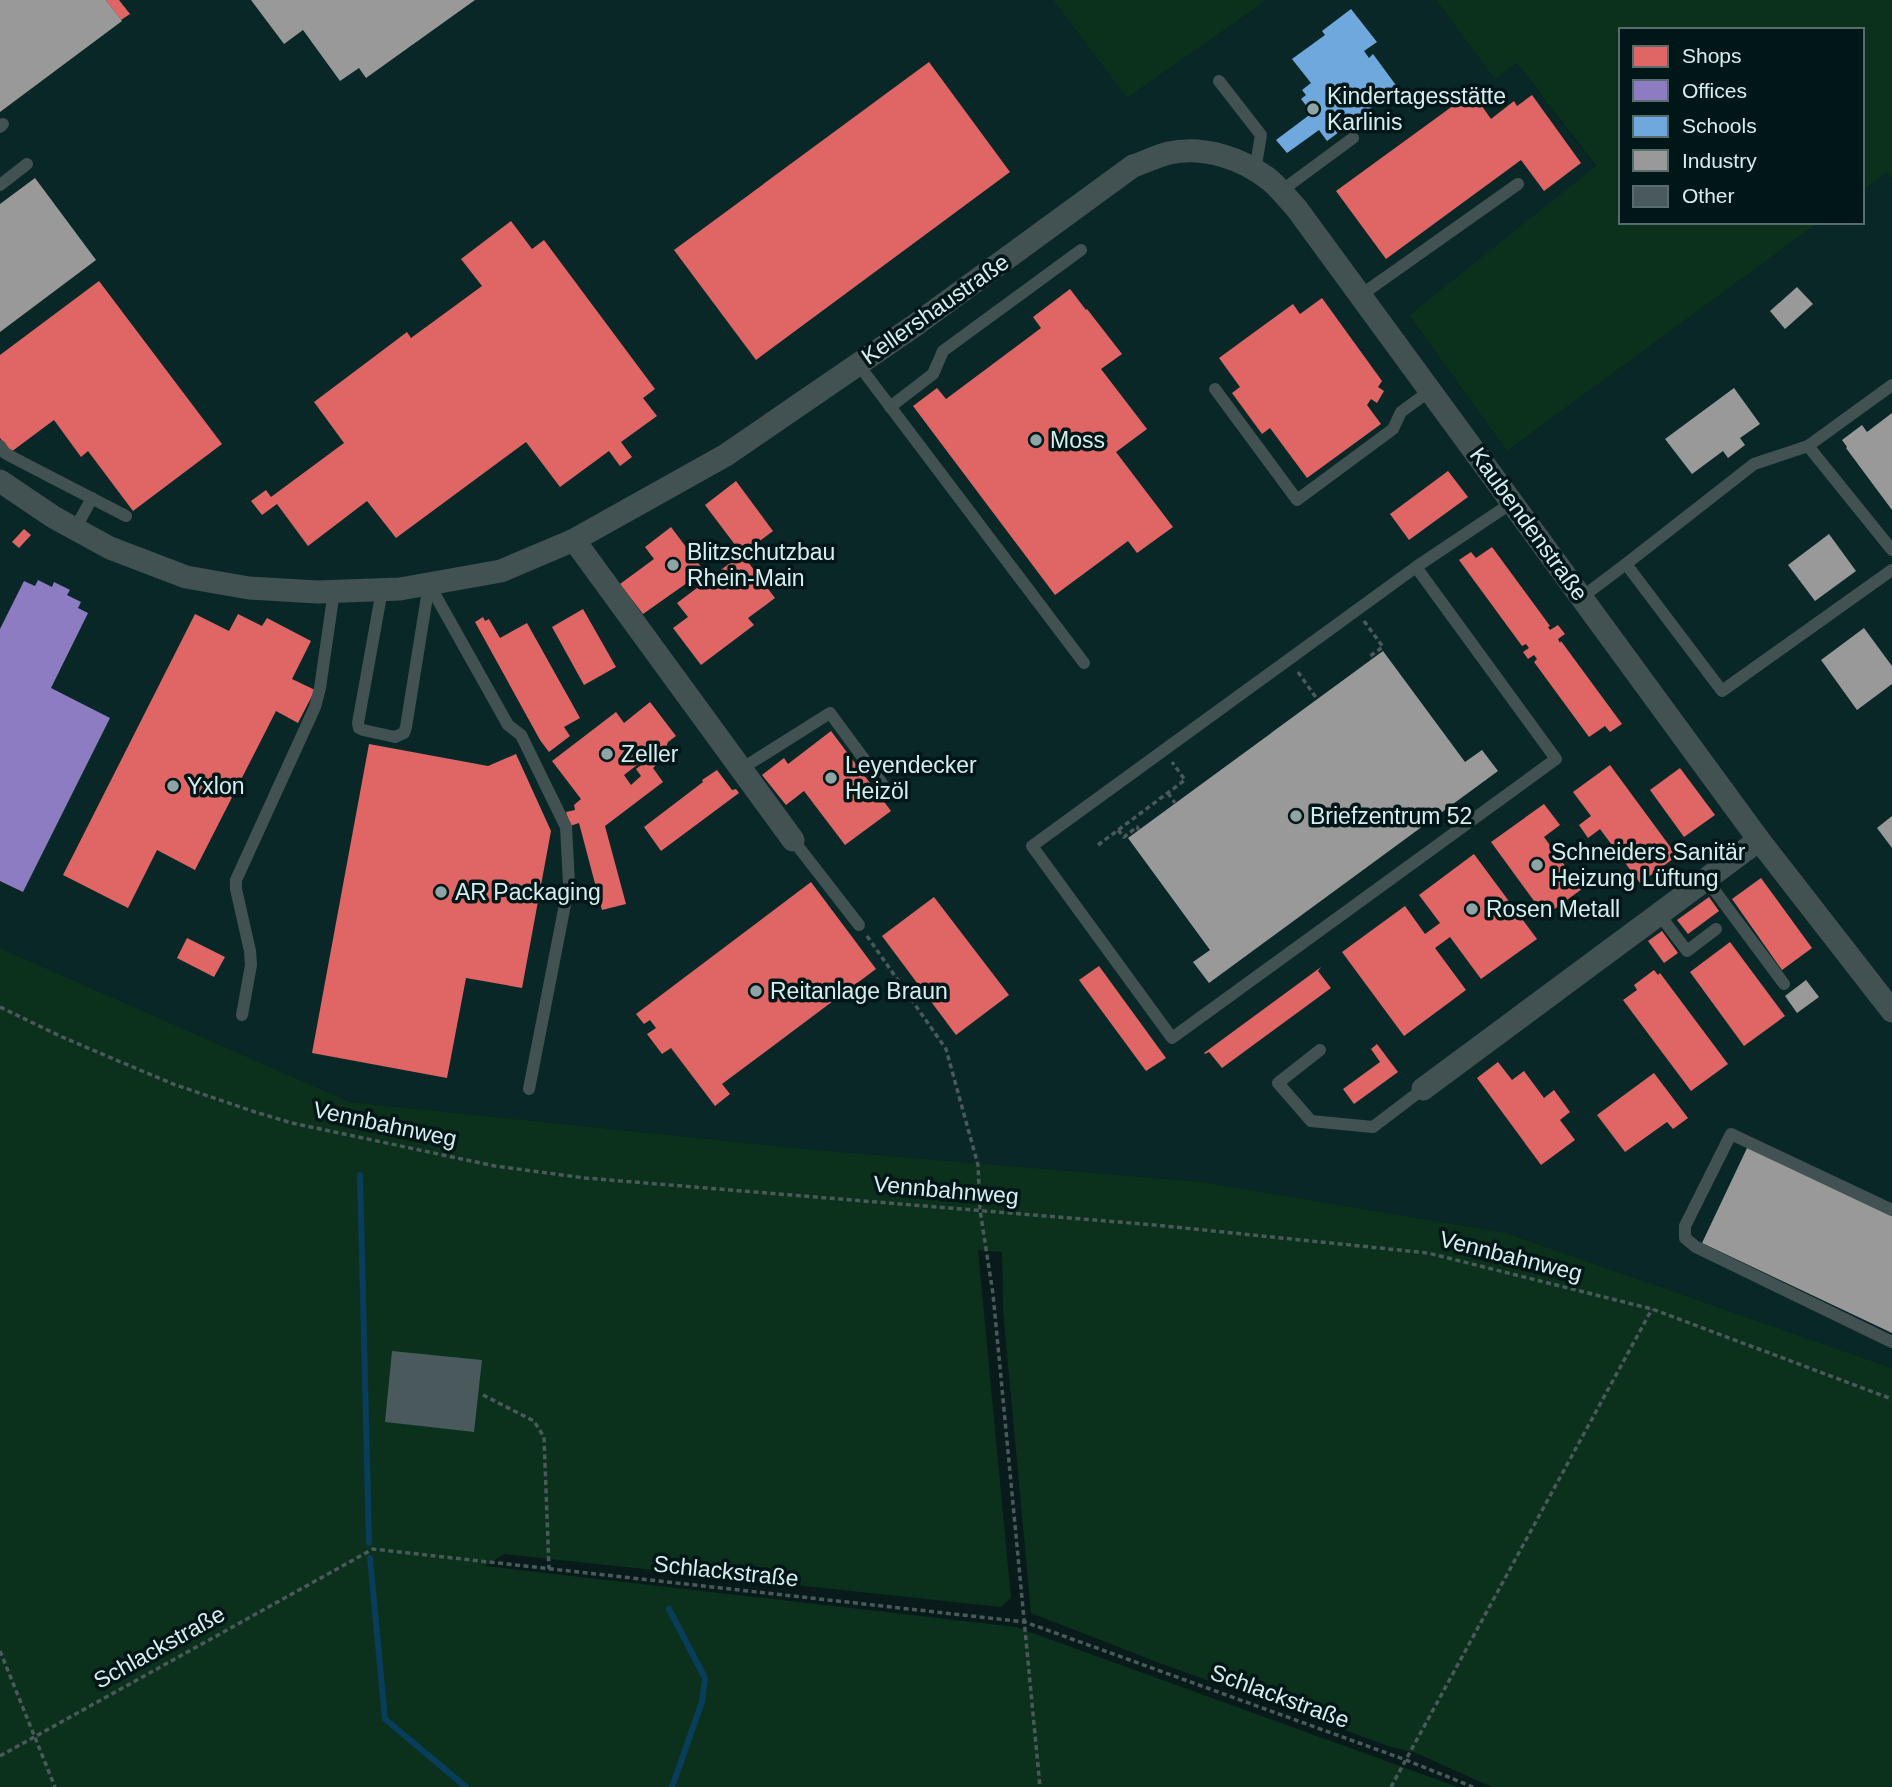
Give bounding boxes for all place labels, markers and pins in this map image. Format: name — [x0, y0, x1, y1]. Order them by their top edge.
place label: Kindertagesstätte Karlinis — [1327, 83, 1506, 135]
marker: Kindertagesstätte Karlinis — [1305, 101, 1321, 117]
place label: Moss — [1050, 427, 1105, 453]
marker: Moss — [1028, 432, 1044, 448]
place label: Blitzschutzbau Rhein-Main — [687, 539, 835, 591]
marker: Blitzschutzbau Rhein-Main — [665, 557, 681, 573]
place label: Zeller — [621, 741, 679, 767]
marker: Zeller — [599, 746, 615, 762]
place label: Leyendecker Heizöl — [845, 752, 977, 804]
marker: Leyendecker Heizöl — [823, 770, 839, 786]
place label: Yxlon — [187, 773, 245, 799]
marker: Yxlon — [165, 778, 181, 794]
place label: Briefzentrum 52 — [1310, 803, 1472, 829]
marker: Briefzentrum 52 — [1288, 808, 1304, 824]
place label: Schneiders Sanitär Heizung Lüftung — [1551, 839, 1746, 891]
marker: Schneiders Sanitär Heizung Lüftung — [1529, 857, 1545, 873]
place label: AR Packaging — [455, 879, 601, 905]
marker: AR Packaging — [433, 884, 449, 900]
place label: Rosen Metall — [1486, 896, 1620, 922]
marker: Rosen Metall — [1464, 901, 1480, 917]
place label: Reitanlage Braun — [770, 978, 948, 1004]
marker: Reitanlage Braun — [748, 983, 764, 999]

